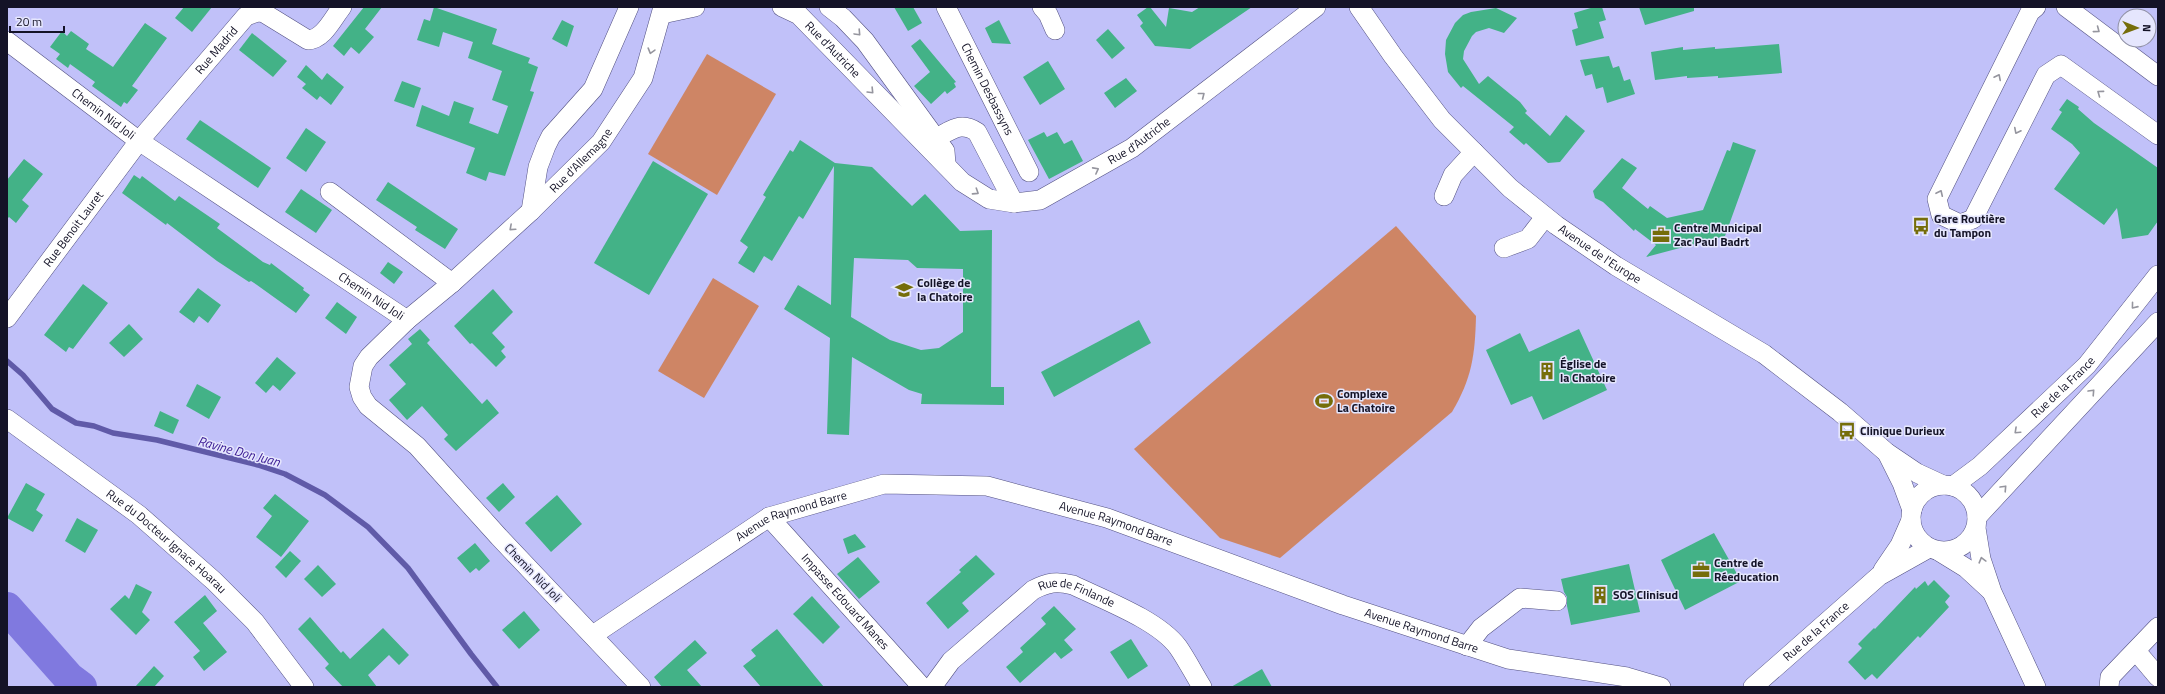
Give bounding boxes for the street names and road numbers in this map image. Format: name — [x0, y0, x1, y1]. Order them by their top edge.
street label: Rue d'Autriche — [801, 16, 865, 82]
street label: Rue Madrid — [190, 22, 242, 78]
street label: Chemin Desbassyns — [957, 39, 1019, 139]
street label: Chemin Nid Joli — [68, 83, 140, 144]
street label: Rue d'Autriche — [1104, 112, 1174, 169]
street label: Rue d'Allemagne — [545, 124, 617, 197]
street label: Rue Benoit Lauret — [38, 186, 108, 271]
street label: Avenue de l'Europe — [1555, 219, 1645, 288]
street label: Chemin Nid Joli — [335, 267, 408, 325]
street label: Rue de la France — [2026, 352, 2099, 422]
street label: Rue du Docteur Ignace Hoarau — [102, 484, 231, 597]
street label: Avenue Raymond Barre — [732, 485, 849, 546]
street label: Avenue Raymond Barre — [1057, 496, 1176, 551]
street label: Chemin Nid Joli — [500, 539, 566, 606]
street label: Impasse Edouard Manes — [797, 549, 894, 654]
street label: Rue de Finlande — [1035, 573, 1118, 612]
street label: Rue de la France — [1778, 597, 1853, 666]
street label: Avenue Raymond Barre — [1362, 603, 1481, 658]

